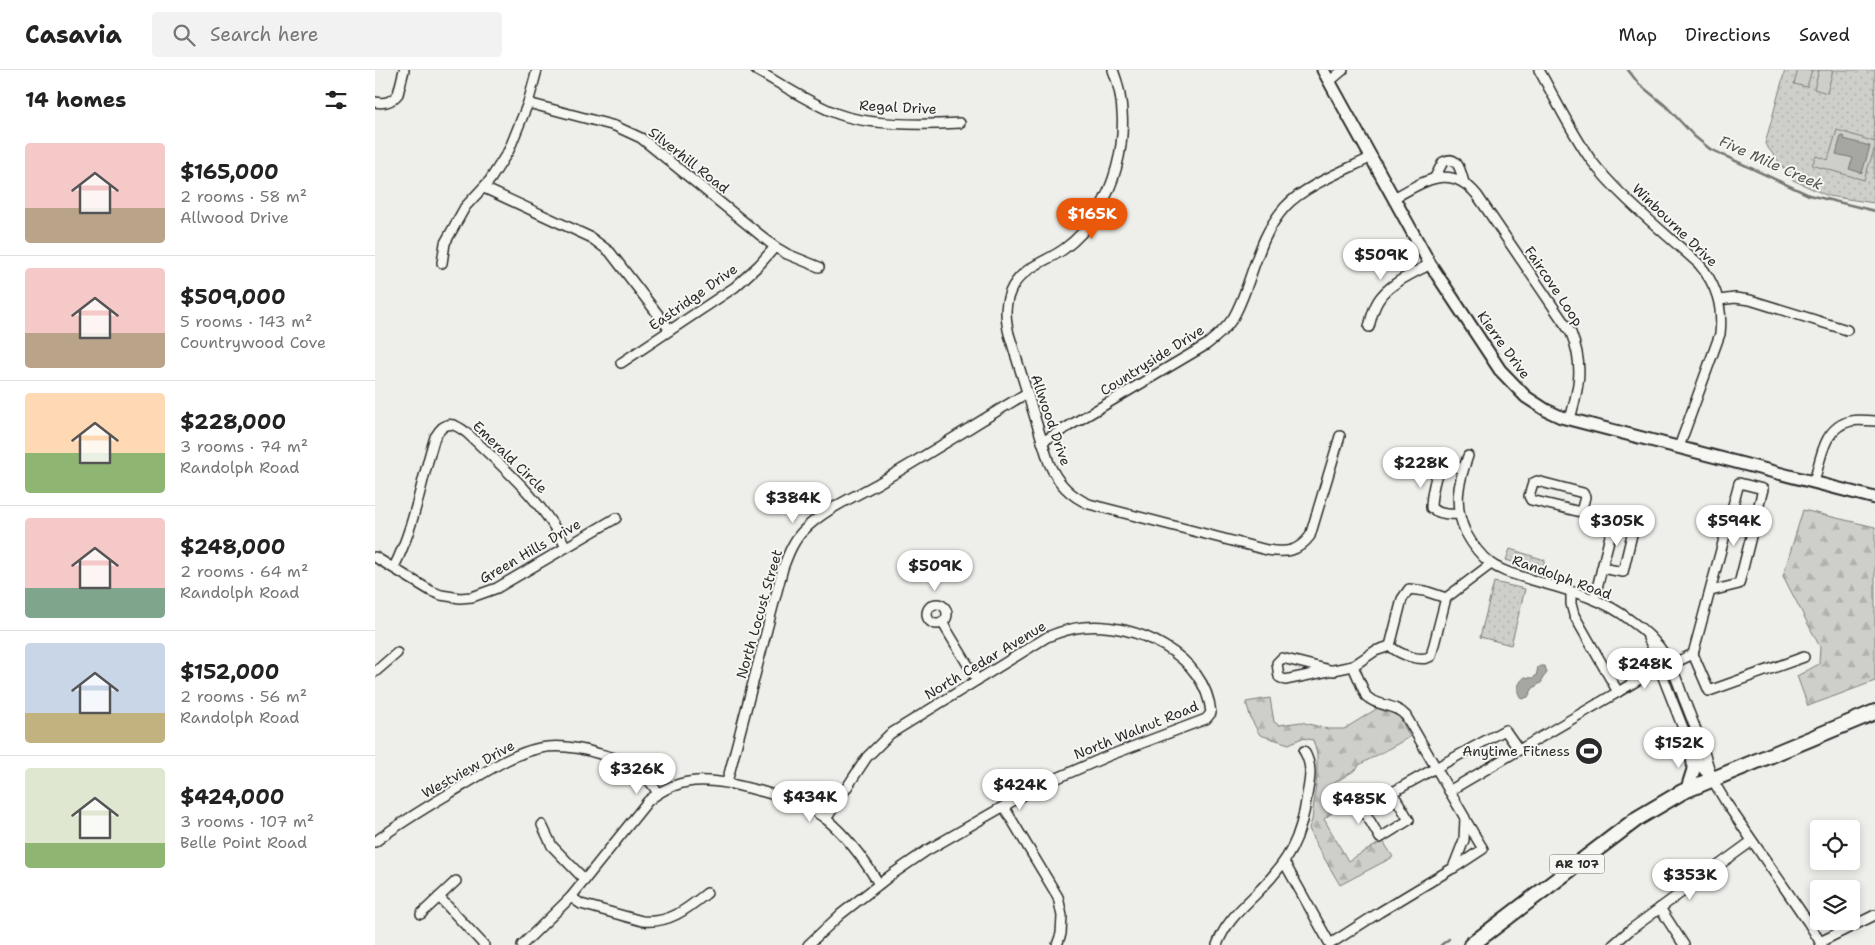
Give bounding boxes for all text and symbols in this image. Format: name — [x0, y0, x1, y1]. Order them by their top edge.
search box — [152, 12, 502, 57]
text: Casavia — [25, 19, 122, 51]
icon: search — [170, 21, 198, 49]
text: Search here — [210, 22, 318, 47]
text: Map — [1619, 23, 1657, 47]
text: Directions — [1685, 23, 1771, 47]
text: Saved — [1799, 23, 1850, 47]
text: 14 homes — [25, 86, 126, 114]
icon: filters — [322, 86, 350, 114]
street label: Regal Drive — [859, 96, 937, 118]
street label: Silverhill Road — [645, 123, 733, 197]
water label: Five Mile Creek — [1716, 131, 1826, 195]
text: $165,000 — [180, 158, 279, 186]
icon: home — [65, 163, 125, 223]
street label: Winbourne Drive — [1628, 180, 1722, 270]
text: 2 rooms · 58 m² — [180, 186, 307, 207]
pin: $165K — [1057, 198, 1127, 240]
text: $165K — [1067, 203, 1117, 224]
text: Allwood Drive — [180, 207, 289, 228]
pin: $509K — [1346, 238, 1416, 281]
street label: Faircove Loop — [1521, 243, 1587, 330]
text: $509K — [1354, 244, 1408, 265]
street label: Eastridge Drive — [645, 260, 741, 334]
text: $509,000 — [180, 283, 286, 311]
icon: home — [65, 288, 125, 348]
street label: Kierre Drive — [1473, 308, 1535, 382]
text: 5 rooms · 143 m² — [180, 311, 312, 332]
street label: Countryside Drive — [1097, 321, 1207, 399]
text: Countrywood Cove — [180, 332, 326, 353]
street label: Allwood Drive — [1027, 372, 1075, 468]
text: $228,000 — [180, 408, 286, 436]
icon: home — [65, 413, 125, 473]
street label: Emerald Circle — [469, 417, 551, 497]
text: 3 rooms · 74 m² — [180, 436, 308, 457]
pin: $228K — [1386, 446, 1456, 489]
text: $228K — [1394, 452, 1448, 473]
text: Randolph Road — [180, 457, 299, 478]
pin: $384K — [758, 482, 828, 524]
text: $384K — [765, 487, 821, 508]
pin: $305K — [1582, 504, 1652, 547]
pin: $594K — [1699, 504, 1769, 547]
text: $305K — [1590, 510, 1644, 531]
text: $594K — [1707, 510, 1761, 531]
street label: Green Hills Drive — [476, 515, 584, 587]
text: $248,000 — [180, 533, 286, 561]
icon: home — [65, 538, 125, 598]
street label: North Locust Street — [732, 547, 786, 681]
pin: $509K — [900, 550, 970, 592]
street label: Randolph Road — [1510, 551, 1614, 603]
text: $509K — [908, 555, 962, 576]
text: 2 rooms · 64 m² — [180, 561, 308, 582]
text: Randolph Road — [180, 582, 299, 603]
street label: North Cedar Avenue — [921, 617, 1049, 703]
pin: $248K — [1610, 648, 1680, 690]
text: $248K — [1618, 653, 1672, 674]
text: $152,000 — [180, 658, 279, 686]
icon: home — [65, 663, 125, 723]
text: 2 rooms · 56 m² — [180, 686, 307, 707]
street label: North Walnut Road — [1071, 697, 1201, 763]
text: Randolph Road — [180, 707, 299, 728]
pin: $152K — [1644, 726, 1714, 769]
text: $152K — [1654, 732, 1704, 753]
street label: Westview Drive — [418, 736, 518, 802]
sports icon: Anytime Fitness — [1574, 736, 1604, 766]
place label: Anytime Fitness — [1462, 742, 1570, 760]
pin: $326K — [602, 752, 672, 795]
text: $326K — [610, 758, 664, 779]
pin: $424K — [985, 768, 1055, 811]
text: $424K — [993, 774, 1047, 795]
pin: $434K — [775, 780, 845, 823]
pin: $485K — [1324, 782, 1394, 825]
text: $424,000 — [180, 783, 285, 811]
text: $434K — [783, 786, 837, 807]
icon: home — [65, 788, 125, 848]
text: $485K — [1332, 788, 1386, 809]
text: 3 rooms · 107 m² — [180, 811, 314, 832]
map controls — [1810, 820, 1860, 930]
button: locate — [1810, 820, 1860, 870]
text: Belle Point Road — [180, 832, 307, 853]
road number: AR 107 — [1549, 854, 1605, 874]
pin: $353K — [1655, 858, 1725, 901]
text: $353K — [1663, 864, 1717, 885]
button: layers — [1810, 880, 1860, 930]

